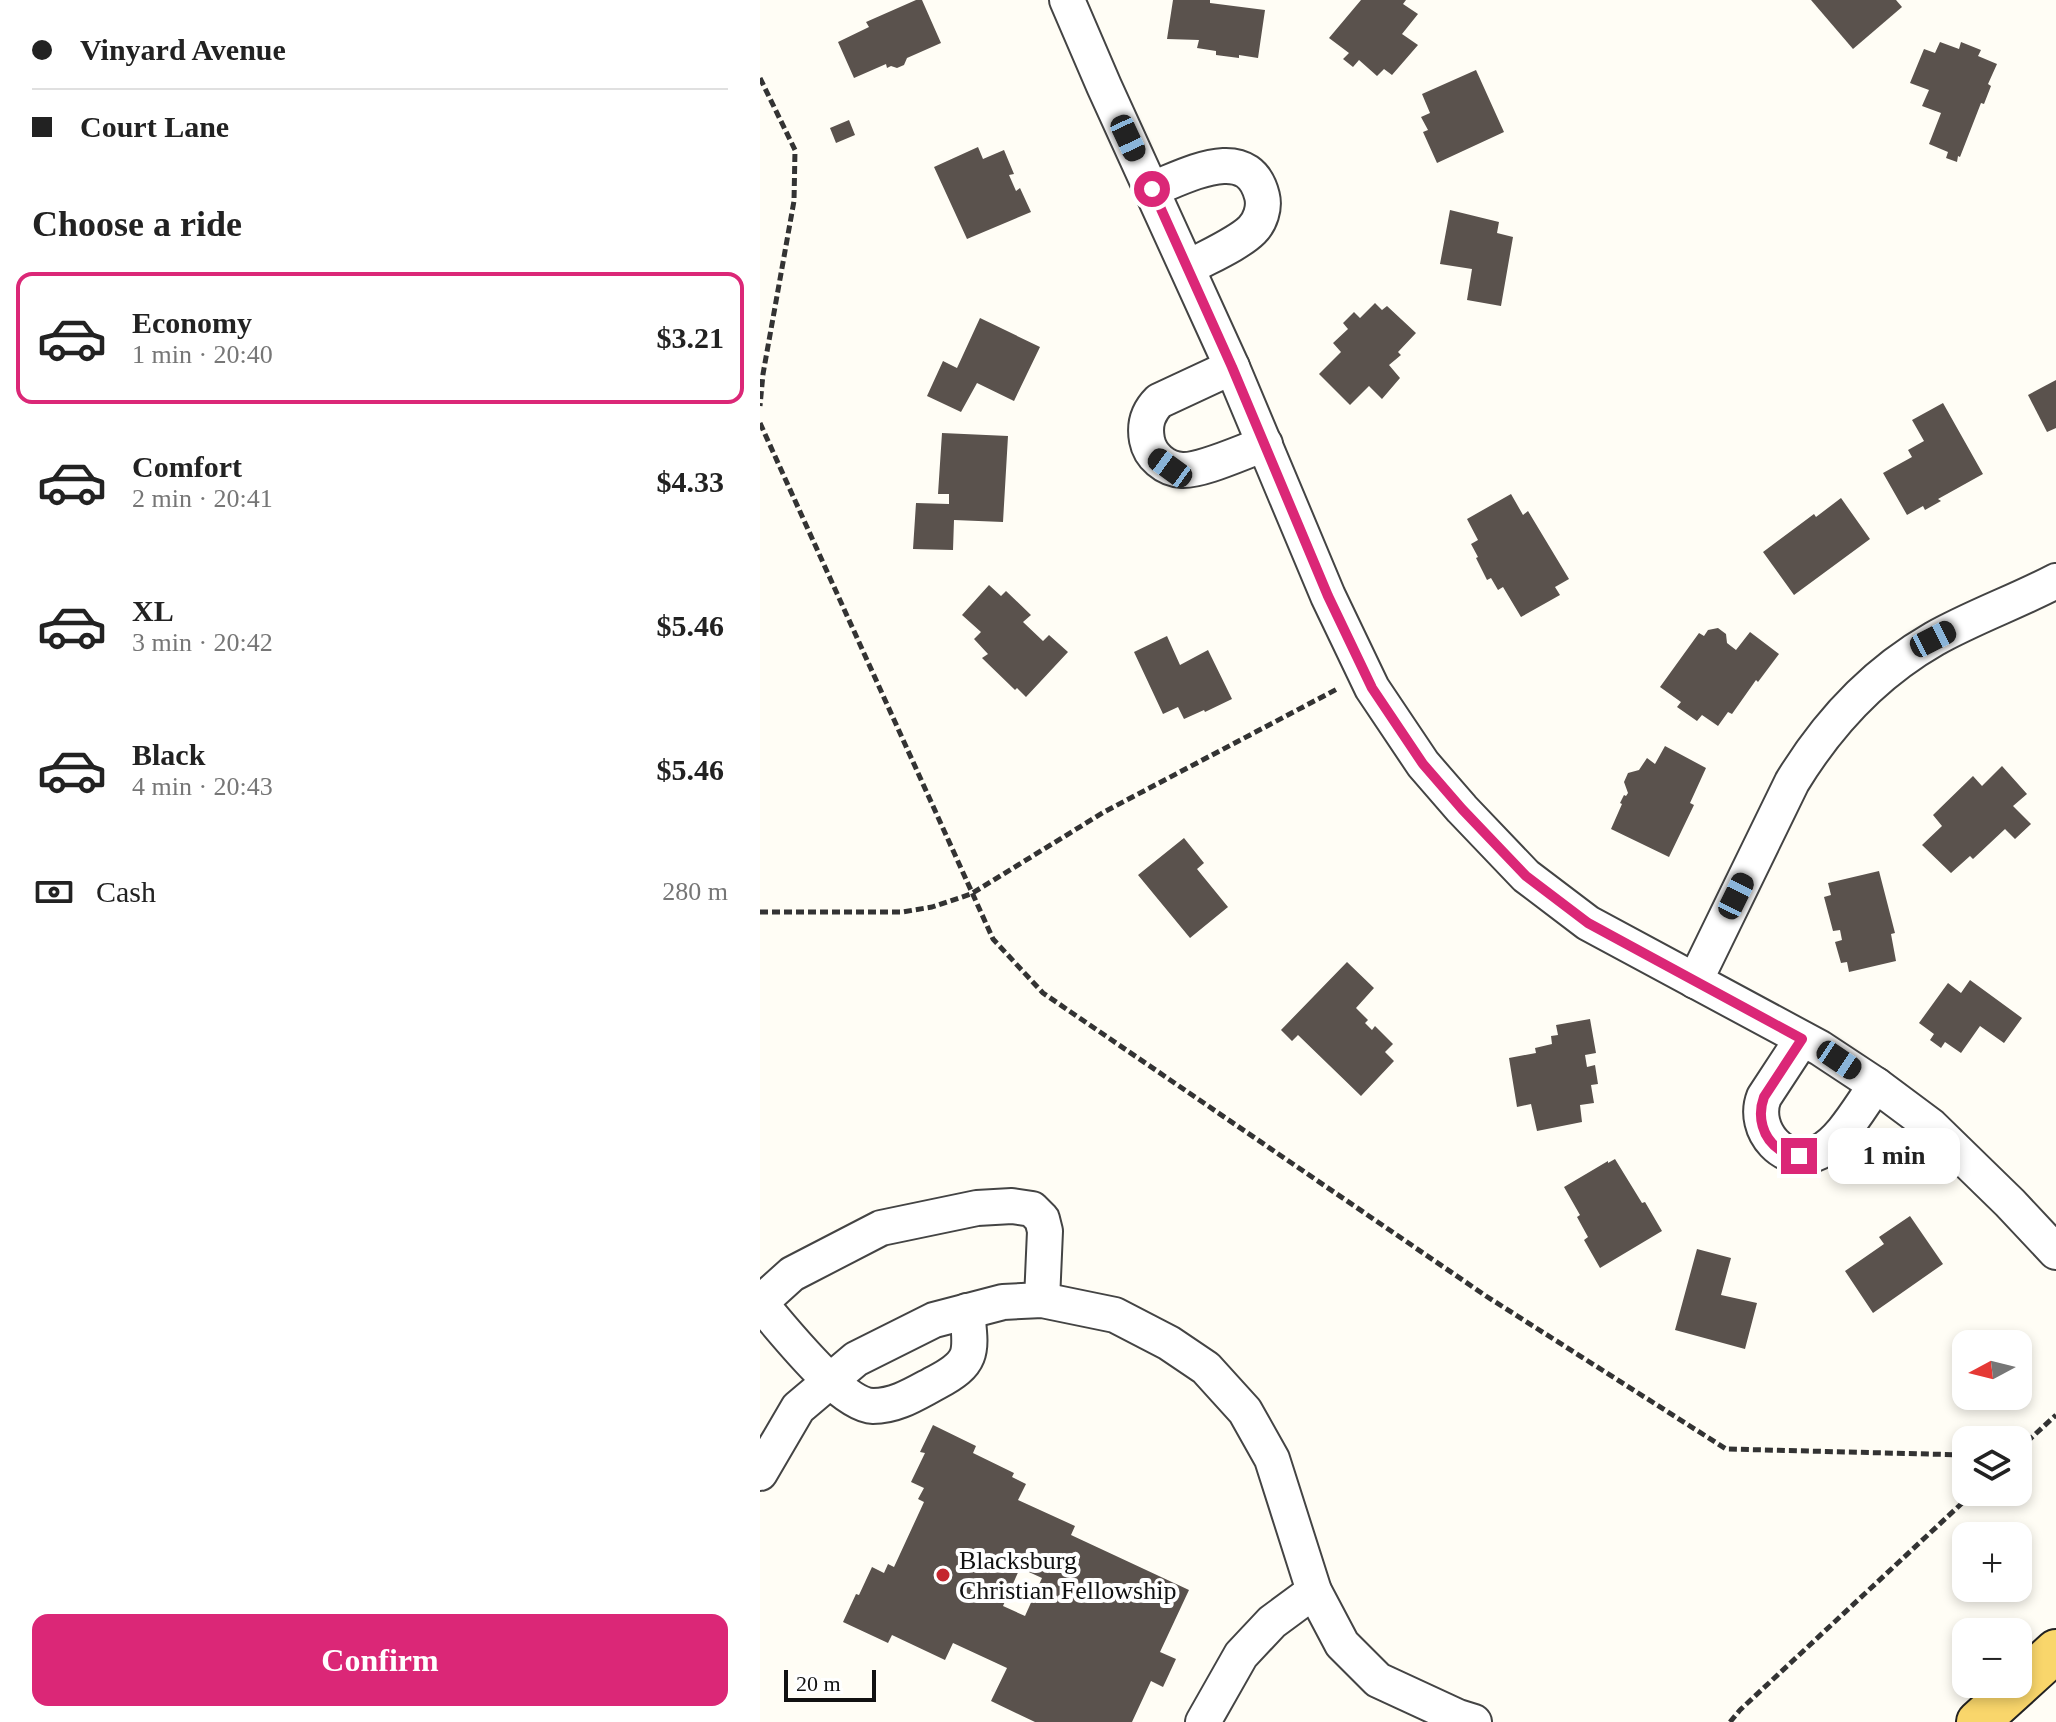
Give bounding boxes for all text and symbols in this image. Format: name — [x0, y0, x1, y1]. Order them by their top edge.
text: Vinyard Avenue — [80, 33, 286, 66]
text: Court Lane — [80, 110, 229, 143]
car — [1107, 111, 1149, 165]
route start — [1134, 171, 1170, 207]
text: Choose a ride — [32, 204, 242, 244]
icon: car — [36, 302, 108, 374]
text: Economy — [132, 306, 252, 339]
text: $3.21 — [657, 321, 724, 354]
text: 1 min · 20:40 — [132, 340, 273, 369]
car — [1144, 444, 1196, 492]
icon: car — [36, 446, 108, 518]
text: Comfort — [132, 450, 242, 483]
text: $4.33 — [657, 465, 724, 498]
text: 2 min · 20:41 — [132, 484, 273, 513]
icon: car — [36, 590, 108, 662]
text: XL — [132, 594, 174, 627]
text: $5.46 — [657, 609, 724, 642]
car — [1906, 617, 1960, 661]
text: 3 min · 20:42 — [132, 628, 273, 657]
icon: car — [36, 734, 108, 806]
text: Black — [132, 738, 205, 771]
text: $5.46 — [657, 753, 724, 786]
text: 4 min · 20:43 — [132, 772, 273, 801]
car — [1715, 869, 1757, 923]
icon: cash — [32, 870, 76, 914]
text: Cash — [96, 875, 156, 908]
text: 280 m — [662, 877, 728, 906]
car — [1812, 1037, 1866, 1083]
callout: 1 min — [1827, 1128, 1959, 1184]
route end — [1781, 1138, 1817, 1174]
text: 1 min — [1863, 1141, 1925, 1170]
north arrow — [1952, 1330, 2032, 1410]
map controls — [1952, 1330, 2032, 1698]
button: layers — [1952, 1426, 2032, 1506]
button: + — [1952, 1522, 2032, 1602]
place label: Blacksburg Christian Fellowship — [959, 1546, 1176, 1605]
marker: Blacksburg Christian Fellowship — [934, 1566, 952, 1584]
button: Confirm — [32, 1614, 728, 1706]
button: − — [1952, 1618, 2032, 1698]
scale bar — [784, 1666, 876, 1702]
text: 20 m — [796, 1671, 841, 1696]

